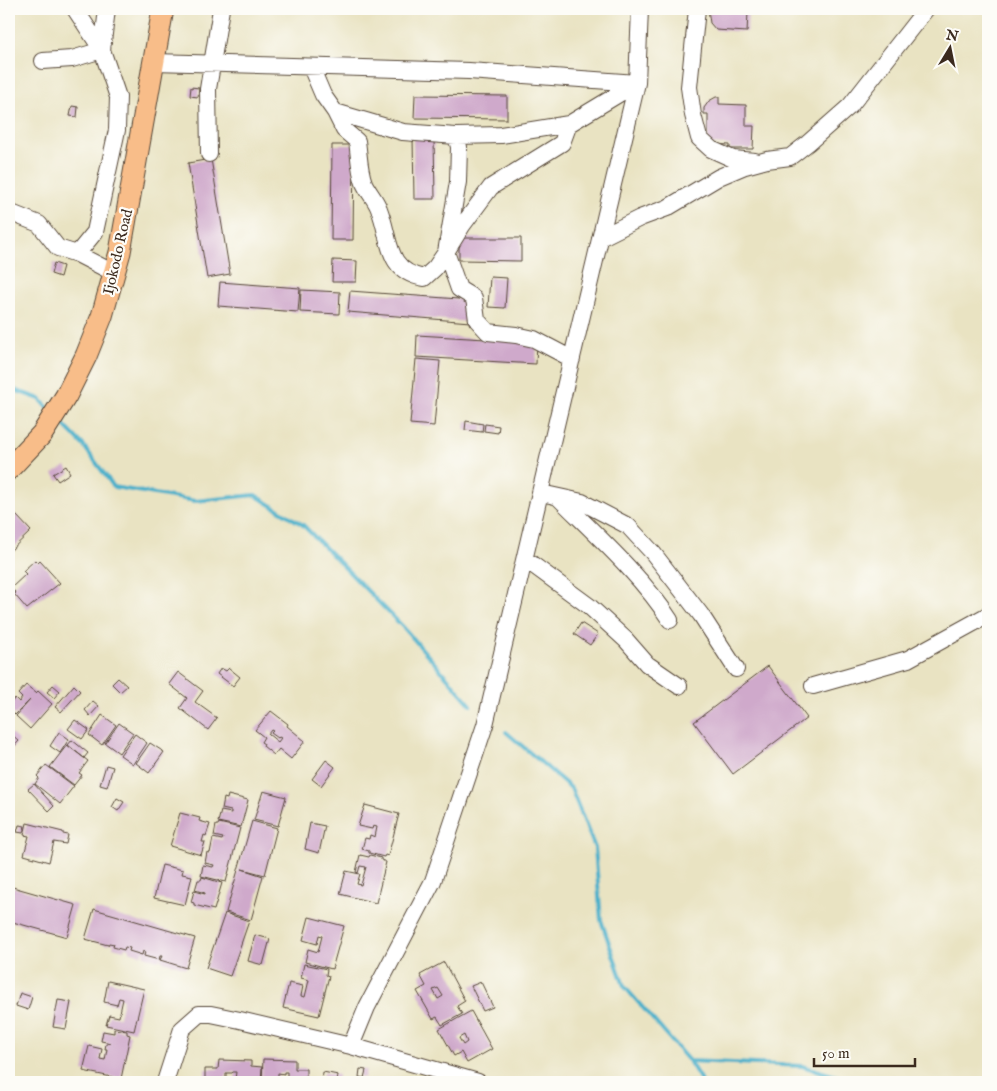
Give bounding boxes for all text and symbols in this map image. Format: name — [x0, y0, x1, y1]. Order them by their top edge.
north arrow — [924, 22, 974, 72]
text: N — [944, 26, 960, 46]
street label: Ijokodo Road — [99, 206, 137, 297]
scale bar — [814, 1036, 916, 1068]
text: 50 m — [822, 1044, 850, 1063]

